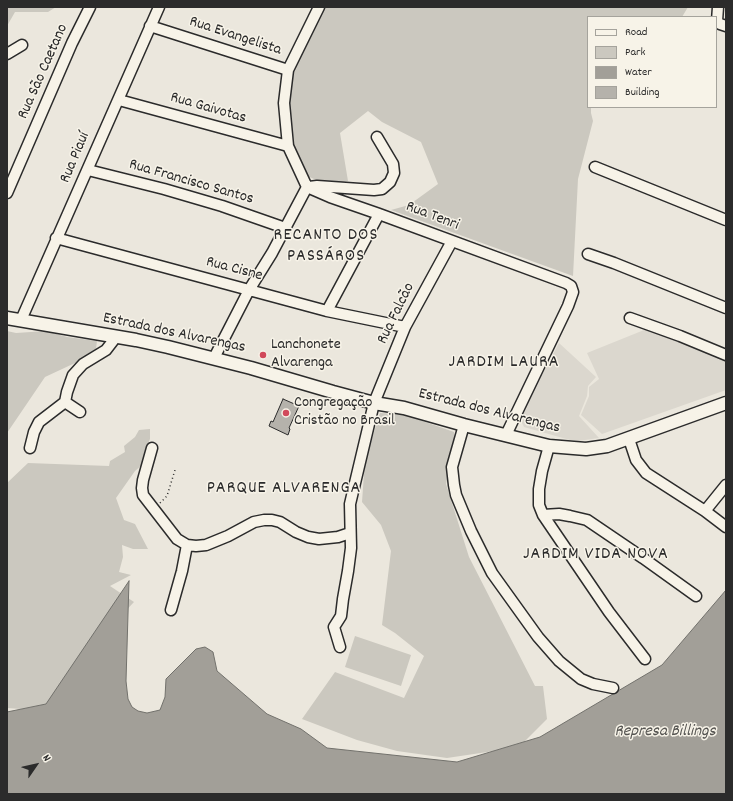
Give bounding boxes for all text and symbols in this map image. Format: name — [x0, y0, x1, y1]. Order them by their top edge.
street label: Rua Evangelista — [187, 13, 283, 61]
legend — [587, 16, 717, 108]
street label: Rua São Caetano — [14, 21, 74, 123]
text: Road — [625, 24, 647, 41]
text: Park — [625, 44, 645, 61]
text: Water — [625, 64, 652, 81]
text: Building — [625, 84, 660, 101]
street label: Rua Gaivotas — [168, 89, 248, 129]
street label: Rua Piauí — [57, 130, 95, 186]
street label: Rua Francisco Santos — [126, 156, 256, 210]
street label: Rua Tenri — [403, 198, 461, 236]
district label: RECANTO DOS PASSÁROS — [274, 226, 378, 268]
street label: Rua Cisne — [204, 253, 264, 287]
street label: Rua Falcão — [374, 280, 420, 348]
street label: Estrada dos Alvarengas — [101, 309, 247, 359]
place label: Lanchonete Alvarenga — [271, 336, 341, 374]
marker: Lanchonete Alvarenga — [258, 350, 268, 360]
district label: JARDIM LAURA — [448, 353, 560, 375]
street label: Estrada dos Alvarengas — [416, 385, 562, 439]
place label: Congregação Cristão no Brasil — [294, 394, 395, 432]
marker: Congregação Cristão no Brasil — [281, 408, 291, 418]
district label: PARQUE ALVARENGA — [207, 479, 361, 501]
district label: JARDIM VIDA NOVA — [523, 545, 669, 567]
water label: Represa Billings — [614, 723, 716, 743]
north arrow — [16, 745, 56, 785]
text: N — [38, 752, 54, 765]

